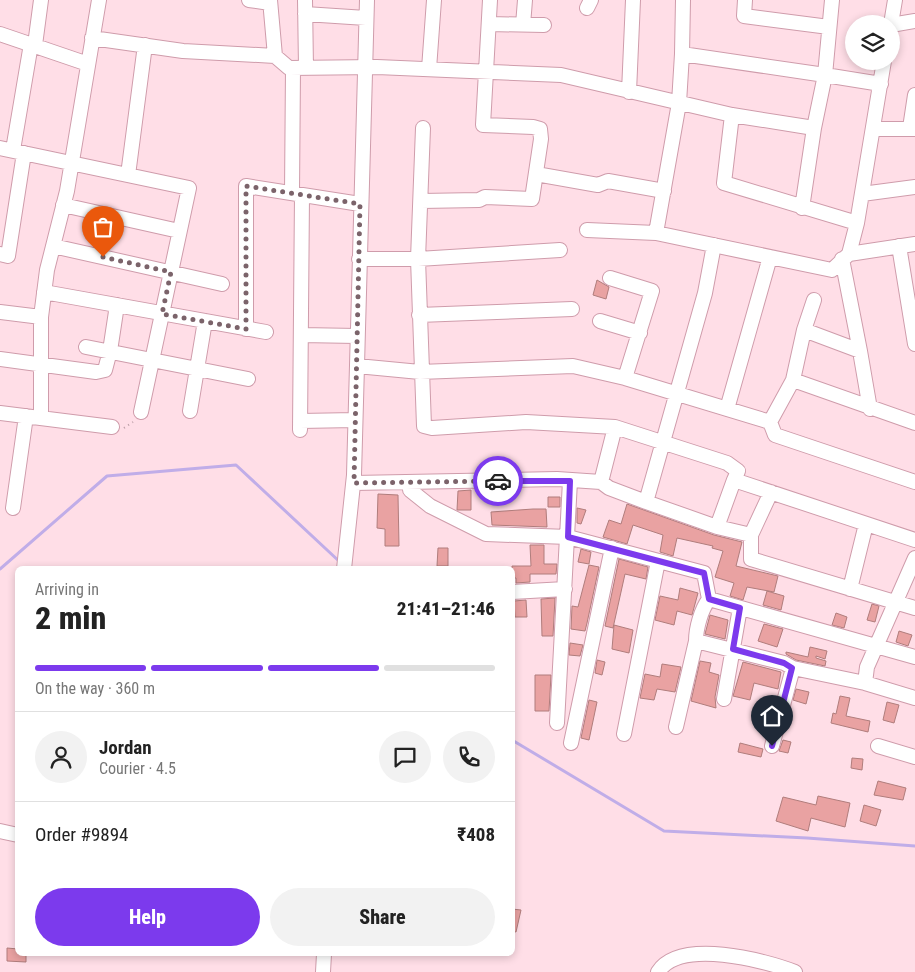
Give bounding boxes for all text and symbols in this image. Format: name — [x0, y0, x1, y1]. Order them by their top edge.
map controls — [845, 15, 900, 70]
button: layers — [845, 15, 900, 70]
pin — [82, 206, 124, 257]
icon: bag — [89, 213, 117, 241]
courier — [473, 456, 523, 506]
icon: car — [484, 467, 512, 495]
text: Arriving in — [35, 580, 99, 599]
text: 21:41–21:46 — [397, 597, 495, 620]
text: 2 min — [35, 599, 106, 637]
text: On the way · 360 m — [35, 679, 155, 698]
pin — [751, 695, 793, 746]
icon: home — [758, 702, 786, 730]
button: person — [35, 731, 87, 783]
button: chat — [379, 731, 431, 783]
button: phone — [443, 731, 495, 783]
text: Jordan — [99, 736, 152, 759]
text: Courier · 4.5 — [99, 759, 176, 778]
text: Order #9894 — [35, 823, 128, 846]
text: ₹408 — [457, 823, 495, 846]
button: Help — [35, 888, 260, 946]
button: Share — [270, 888, 495, 946]

